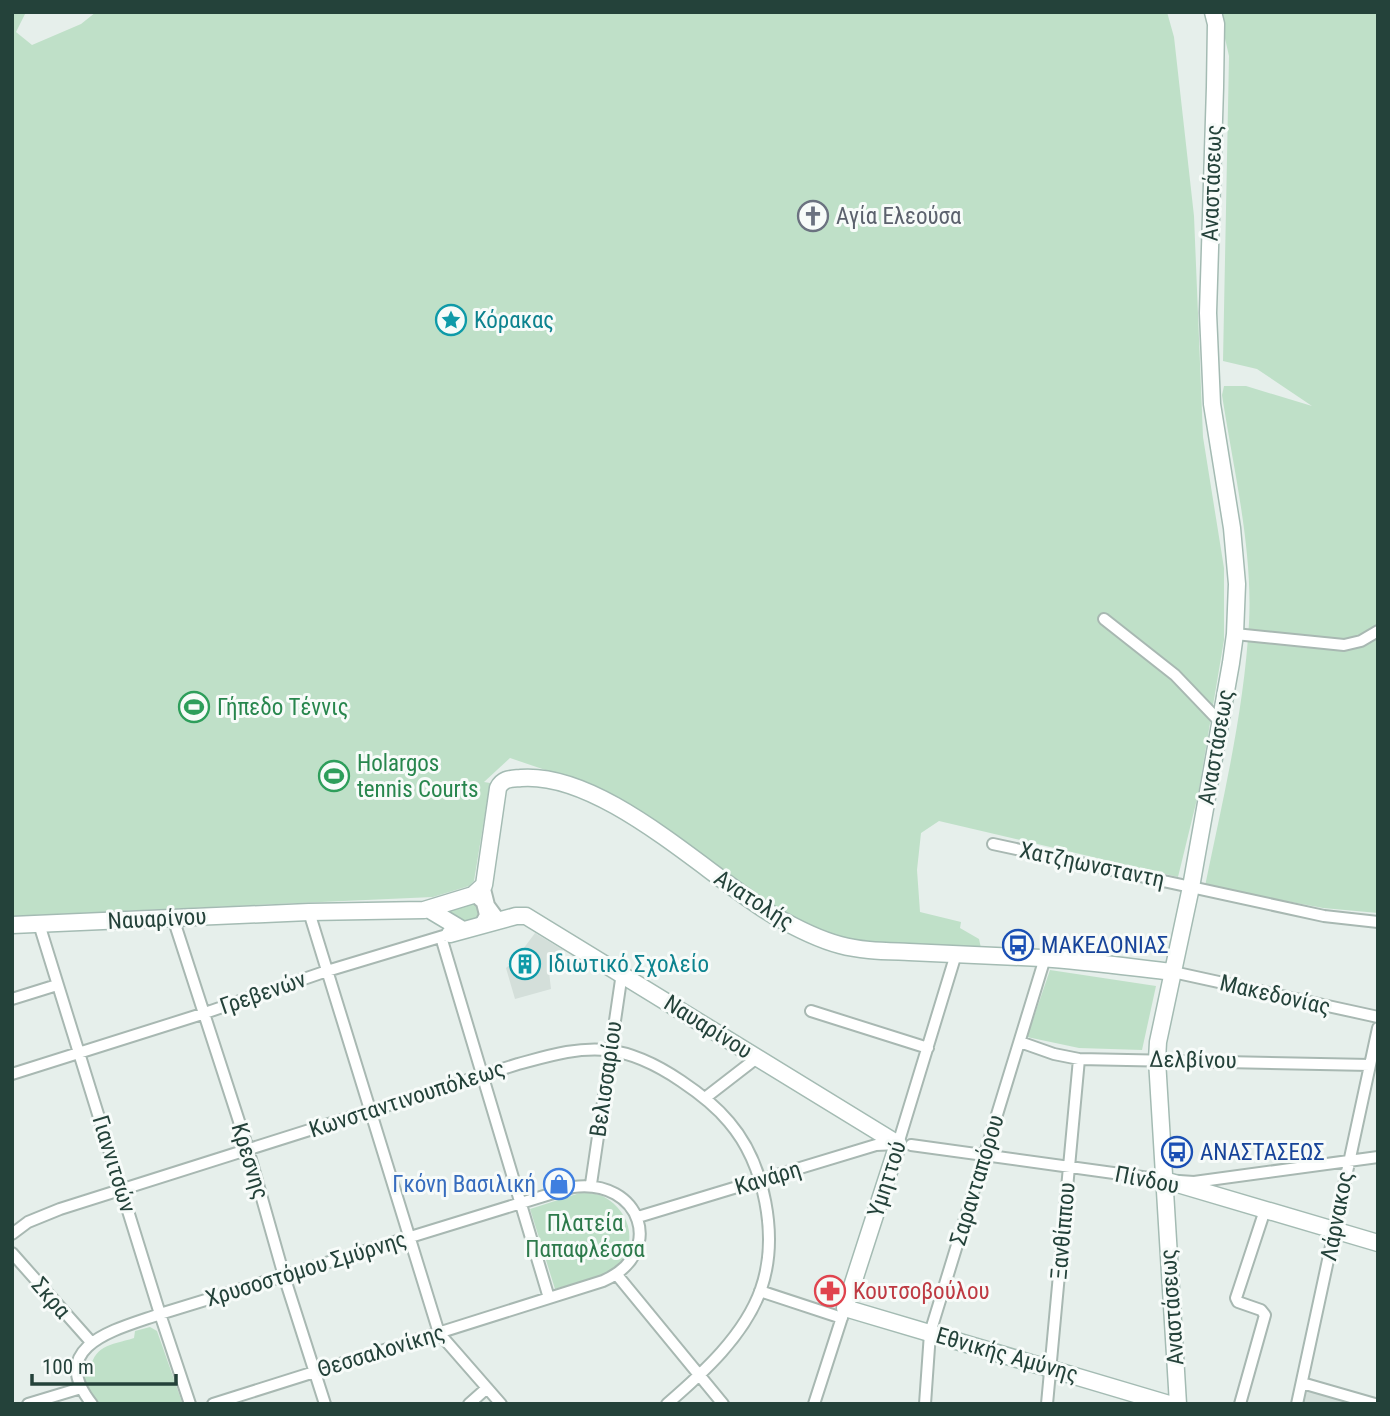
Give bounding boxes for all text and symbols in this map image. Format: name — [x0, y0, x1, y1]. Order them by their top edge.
street label: Αναστάσεως — [1196, 124, 1228, 242]
church icon: Αγία Ελεούσα — [796, 199, 830, 233]
place label: Αγία Ελεούσα — [836, 203, 961, 230]
place icon: Κόρακας — [434, 303, 468, 337]
place label: Κόρακας — [474, 307, 554, 334]
street label: Αναστάσεως — [1193, 687, 1239, 807]
sports icon: Γήπεδο Τέννις — [177, 690, 211, 724]
place label: Γήπεδο Τέννις — [217, 694, 349, 721]
place label: Holargos tennis Courts — [357, 750, 478, 803]
sports icon: Holargos tennis Courts — [317, 759, 351, 793]
street label: Χατζηωνσταντη — [1017, 836, 1167, 894]
street label: Ανατολής — [709, 864, 799, 936]
street label: Ναυαρίνου — [107, 903, 207, 935]
bus stop icon: ΜΑΚΕΔΟΝΙΑΣ — [1001, 928, 1035, 962]
place label: ΜΑΚΕΔΟΝΙΑΣ — [1041, 932, 1169, 959]
building icon: Ιδιωτικό Σχολείο — [508, 947, 542, 981]
place label: Ιδιωτικό Σχολείο — [548, 951, 709, 978]
street label: Γρεβενών — [216, 966, 310, 1020]
street label: Μακεδονίας — [1217, 969, 1333, 1021]
street label: Ναυαρίνου — [659, 989, 757, 1065]
street label: Βελισσαρίου — [585, 1019, 627, 1139]
street label: Δελβίνου — [1149, 1046, 1237, 1074]
street label: Κωνσταντινουπόλεως — [306, 1055, 508, 1143]
street label: Σαρανταπόρου — [944, 1111, 1010, 1249]
street label: Γιαννιτσών — [86, 1112, 142, 1216]
street label: Κρεσνης — [226, 1120, 274, 1202]
bus stop icon: ΑΝΑΣΤΑΣΕΩΣ — [1160, 1135, 1194, 1169]
street label: Υμηττού — [862, 1137, 912, 1221]
place label: ΑΝΑΣΤΑΣΕΩΣ — [1200, 1139, 1325, 1166]
street label: Κανάρη — [732, 1155, 804, 1201]
street label: Πίνδου — [1113, 1161, 1181, 1199]
shop icon: Γκόνη Βασιλική — [542, 1167, 576, 1201]
street label: Λάρνακος — [1315, 1169, 1359, 1263]
place label: Γκόνη Βασιλική — [392, 1171, 536, 1198]
street label: Ξανθίππου — [1045, 1181, 1081, 1281]
park label: Πλατεία Παπαφλέσσα — [525, 1210, 645, 1263]
street label: Χρυσοστόμου Σμύρνης — [202, 1226, 410, 1312]
street label: Αναστάσεως — [1154, 1248, 1190, 1366]
street label: Σκρα — [26, 1272, 76, 1324]
pharmacy icon: Κουτσοβούλου — [813, 1274, 847, 1308]
place label: Κουτσοβούλου — [853, 1278, 990, 1305]
street label: Θεσσαλονίκης — [314, 1319, 448, 1383]
street label: Εθνικής Αμύνης — [933, 1322, 1081, 1388]
scale bar — [32, 1342, 175, 1386]
text: 100 m — [42, 1355, 94, 1379]

